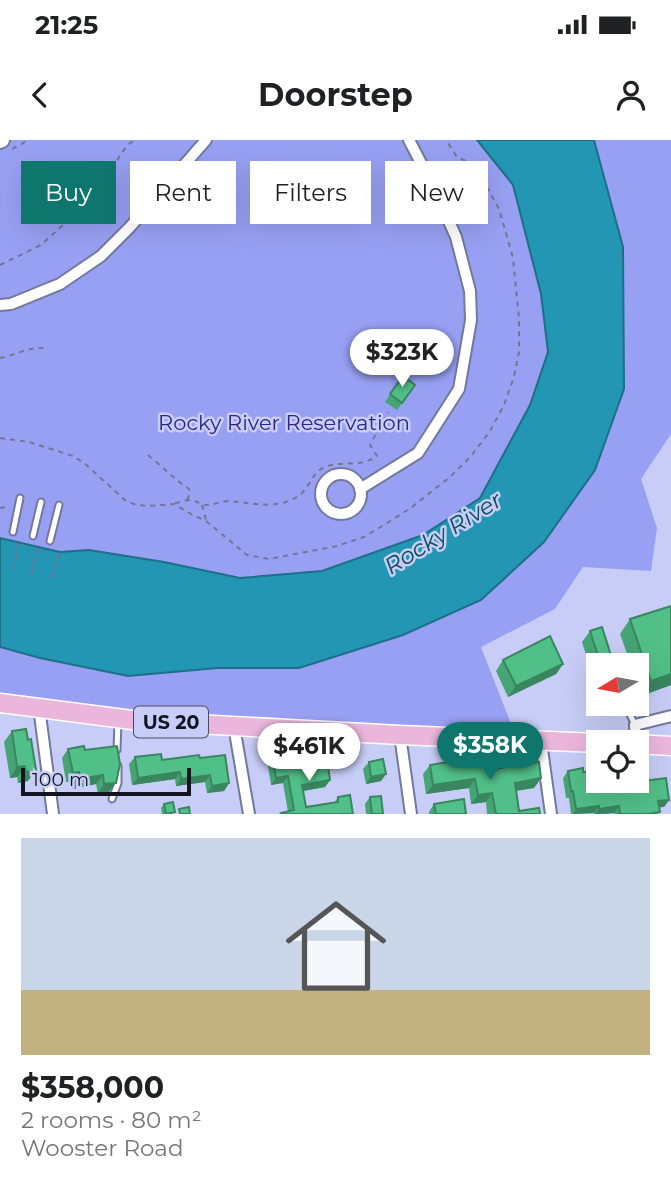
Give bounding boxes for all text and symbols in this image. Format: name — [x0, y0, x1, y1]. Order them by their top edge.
text: 21:25 — [35, 9, 98, 41]
text: Doorstep — [258, 75, 413, 114]
icon: back — [21, 76, 59, 114]
icon: person — [612, 76, 650, 114]
chip: Buy — [21, 161, 116, 224]
chip: Rent — [130, 161, 236, 224]
chip: Filters — [250, 161, 371, 224]
chip: New — [385, 161, 488, 224]
pin: $323K — [353, 330, 451, 389]
text: $323K — [366, 338, 438, 366]
park label: Rocky River Reservation — [158, 410, 410, 435]
water label: Rocky River — [379, 485, 508, 580]
north arrow — [586, 653, 649, 716]
map controls — [586, 653, 649, 793]
road number: US 20 — [134, 706, 208, 737]
pin: $358K — [441, 722, 539, 782]
pin: $461K — [260, 724, 358, 783]
button: locate — [586, 730, 649, 793]
text: $358K — [453, 731, 527, 759]
text: $461K — [273, 732, 345, 760]
scale bar — [21, 765, 191, 797]
text: 100 m — [32, 768, 89, 791]
icon: home — [273, 883, 399, 1009]
text: $358,000 — [21, 1069, 164, 1106]
text: 2 rooms · 80 m² — [21, 1106, 202, 1134]
text: Wooster Road — [21, 1134, 184, 1162]

